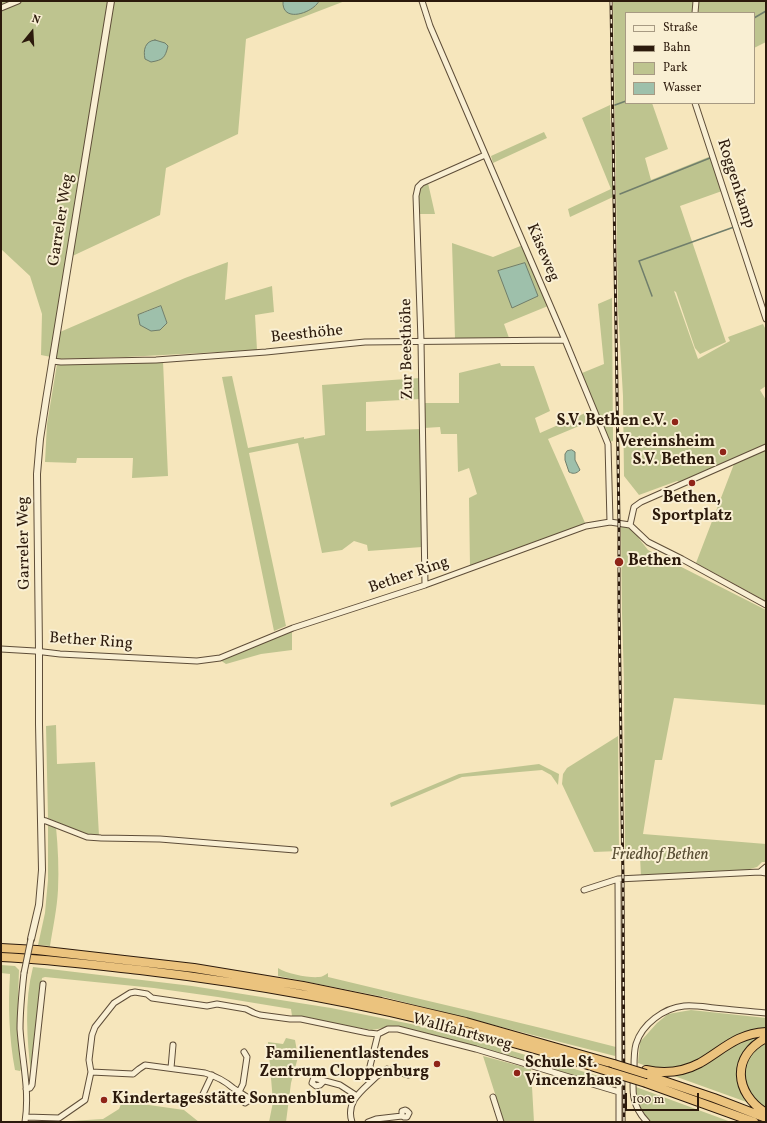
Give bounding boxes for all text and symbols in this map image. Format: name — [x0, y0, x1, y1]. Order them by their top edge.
north arrow — [12, 12, 52, 52]
text: N — [30, 12, 42, 28]
legend — [625, 12, 755, 104]
text: Straße — [663, 20, 698, 36]
text: Bahn — [663, 40, 691, 56]
text: Park — [663, 60, 688, 76]
text: Wasser — [663, 80, 701, 96]
street label: Roggenkamp — [712, 137, 758, 231]
street label: Garreler Weg — [45, 172, 79, 268]
street label: Käseweg — [521, 221, 563, 285]
street label: Zur Beesthöhe — [398, 298, 418, 400]
street label: Beesthöhe — [270, 322, 344, 348]
place label: S.V. Bethen e.V. — [556, 412, 667, 432]
marker: S.V. Bethen e.V. — [670, 417, 680, 427]
place label: Vereinsheim S.V. Bethen — [618, 433, 715, 471]
marker: Vereinsheim S.V. Bethen — [718, 447, 728, 457]
marker: Bethen, Sportplatz — [687, 478, 697, 488]
place label: Bethen, Sportplatz — [652, 489, 732, 527]
street label: Garreler Weg — [15, 496, 35, 590]
place label: Bethen — [628, 552, 682, 572]
street label: Bether Ring — [366, 553, 452, 599]
marker: Bethen — [613, 556, 625, 568]
street label: Bether Ring — [49, 630, 133, 654]
park label: Friedhof Bethen — [611, 846, 709, 866]
street label: Wallfahrtsweg — [410, 1010, 514, 1056]
place label: Familienentlastendes Zentrum Cloppenburg — [259, 1045, 429, 1083]
place label: Schule St. Vincenzhaus — [525, 1054, 622, 1092]
marker: Familienentlastendes Zentrum Cloppenburg — [432, 1059, 442, 1069]
marker: Schule St. Vincenzhaus — [512, 1068, 522, 1078]
scale bar — [627, 1085, 701, 1111]
place label: Kindertagesstätte Sonnenblume — [112, 1090, 355, 1110]
text: 100 m — [632, 1092, 664, 1108]
marker: Kindertagesstätte Sonnenblume — [99, 1095, 109, 1105]

